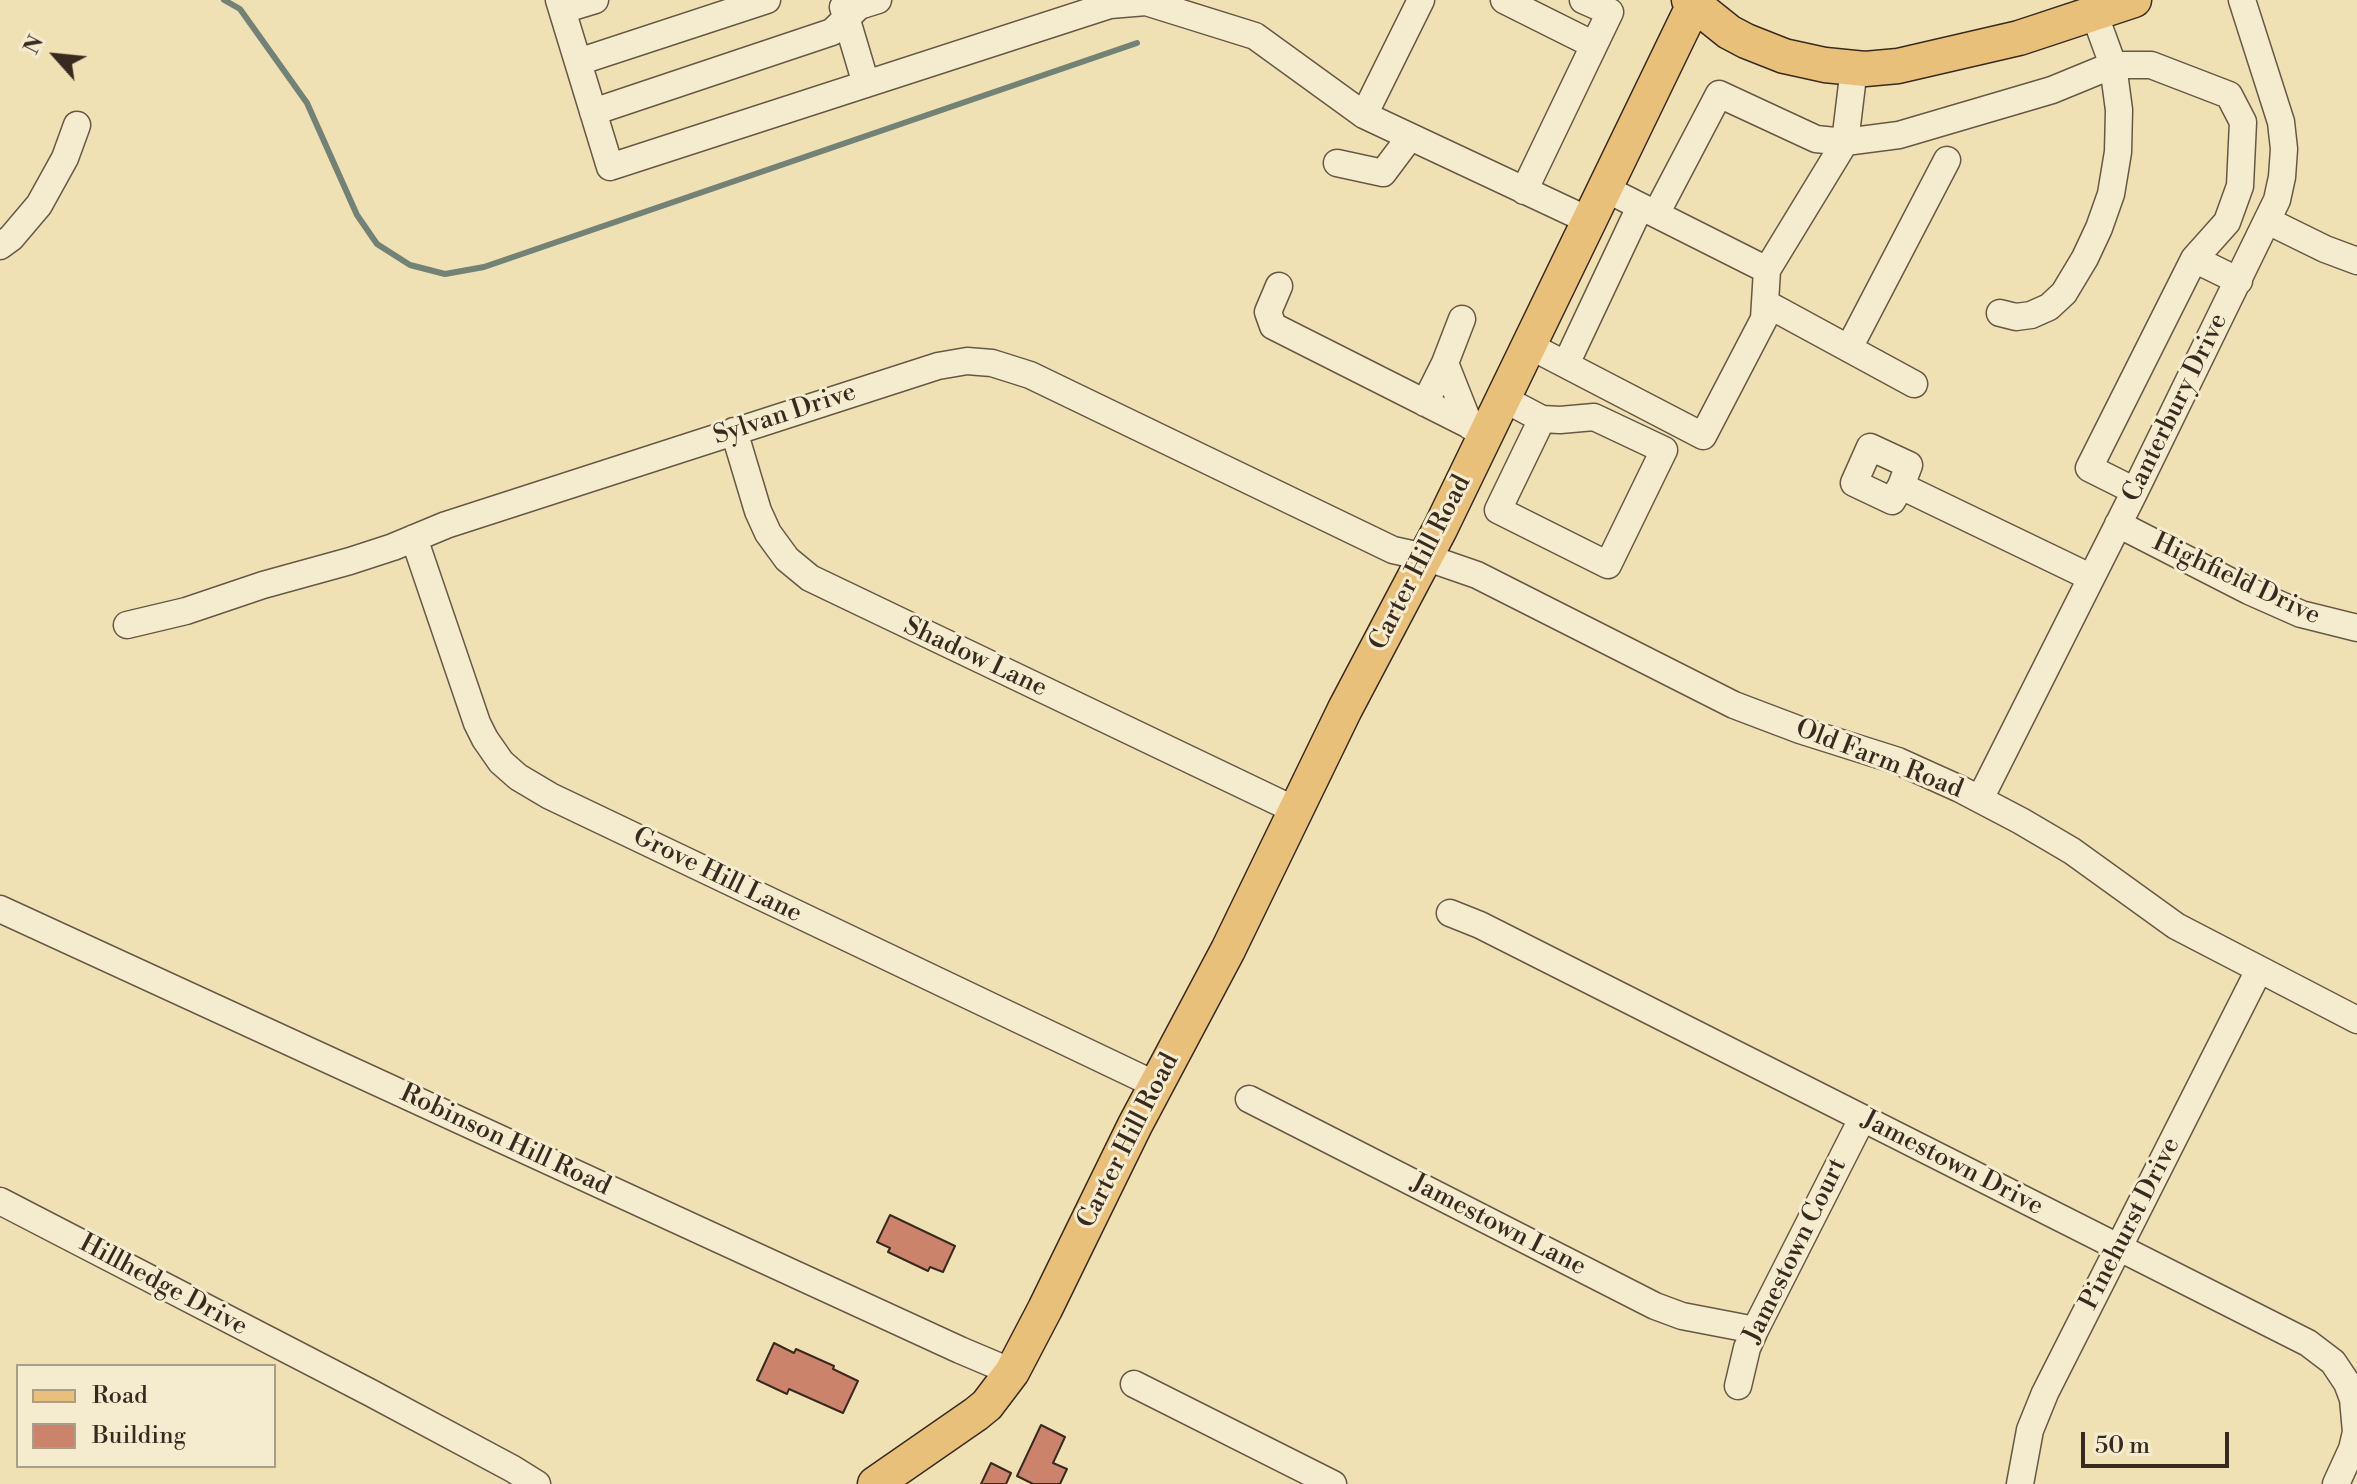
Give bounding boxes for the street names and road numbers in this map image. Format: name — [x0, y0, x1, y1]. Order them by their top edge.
street label: Canterbury Drive — [2117, 309, 2235, 507]
street label: Sylvan Drive — [710, 377, 860, 453]
street label: Carter Hill Road — [1363, 470, 1479, 656]
street label: Highfield Drive — [2147, 528, 2325, 632]
street label: Shadow Lane — [898, 611, 1052, 705]
street label: Old Farm Road — [1791, 714, 1967, 806]
street label: Grove Hill Lane — [627, 822, 807, 930]
street label: Carter Hill Road — [1071, 1048, 1187, 1234]
street label: Robinson Hill Road — [395, 1079, 615, 1203]
street label: Jamestown Drive — [1856, 1105, 2048, 1223]
street label: Pinehurst Drive — [2074, 1133, 2188, 1315]
street label: Jamestown Court — [1738, 1153, 1854, 1349]
street label: Jamestown Lane — [1405, 1168, 1591, 1284]
street label: Hillhedge Drive — [74, 1229, 252, 1343]

